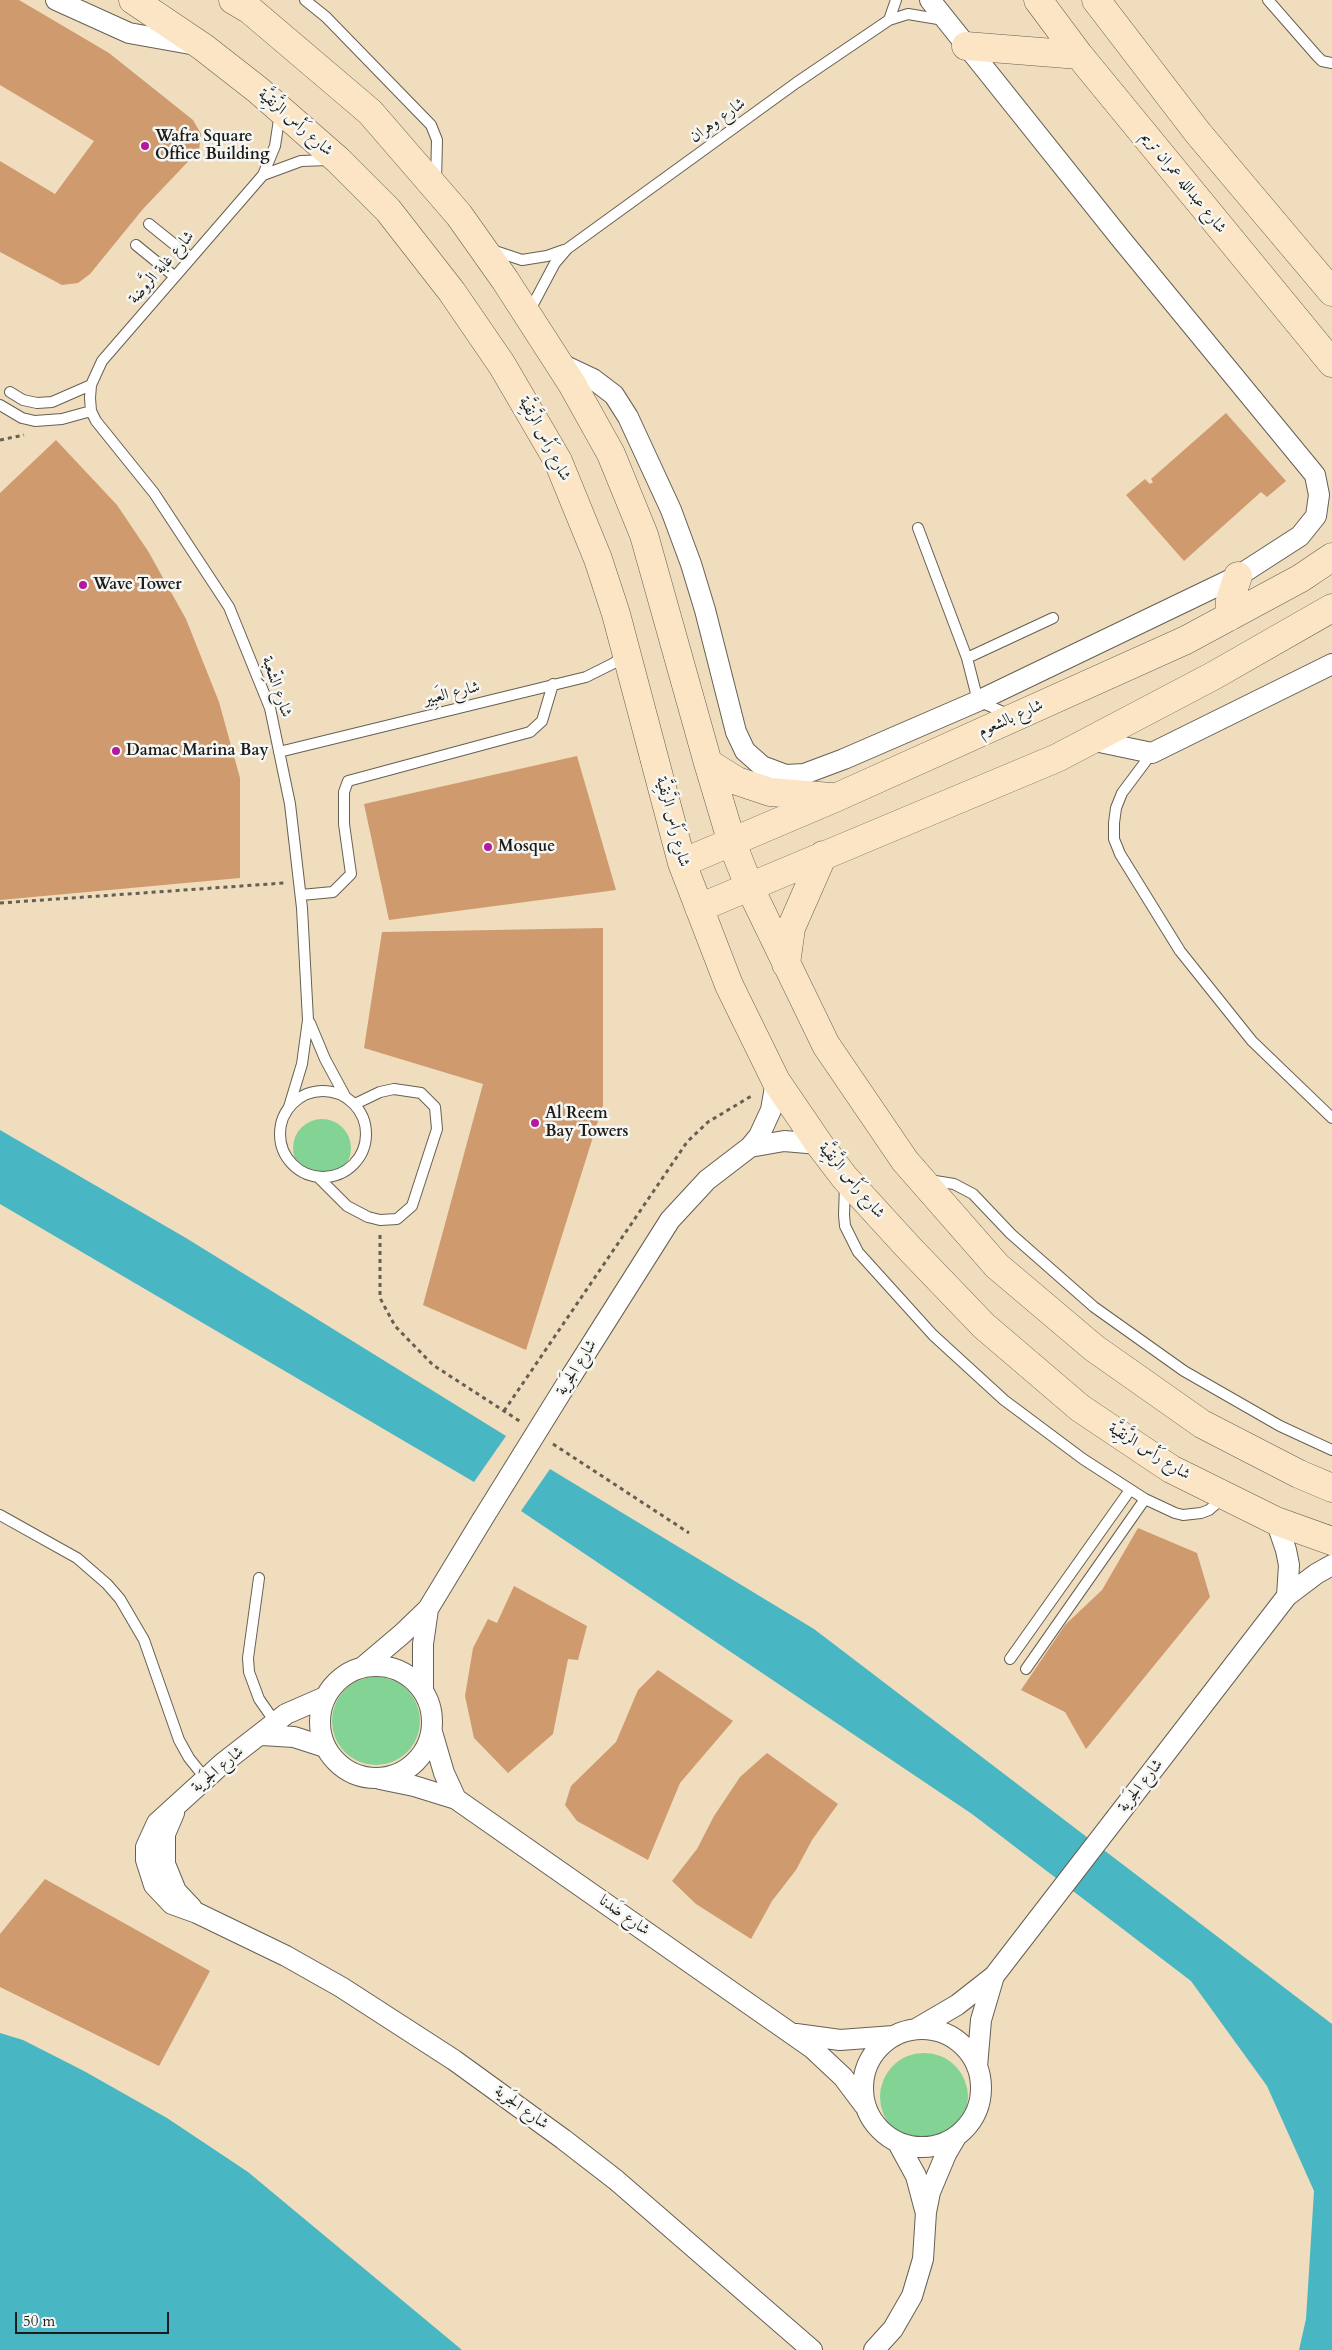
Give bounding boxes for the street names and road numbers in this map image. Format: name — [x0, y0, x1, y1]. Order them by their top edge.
street label: شارع رَأس الرَّنقِيَّة — [254, 85, 336, 161]
street label: شارع وهران — [687, 94, 749, 148]
street label: شارع عبدالله عمران تريم — [1136, 128, 1230, 238]
street label: شارع غابة الرَّوضة — [125, 228, 199, 308]
street label: شارع رَأس الرَّنقِيَّة — [514, 393, 574, 485]
street label: شارع الشِّعبة — [257, 654, 295, 720]
street label: شارع العَبِير — [422, 678, 482, 710]
street label: شارع بالشعوم — [975, 696, 1047, 742]
street label: شارع رَأس الرَّنقِيَّة — [651, 775, 693, 869]
street label: شارع رَأس الرَّنقِيَّة — [814, 1139, 888, 1223]
street label: شارع الجَرية — [552, 1337, 602, 1399]
street label: شارع رَأس الرَّنقِيَّة — [1104, 1419, 1194, 1485]
street label: شارع الجَرية — [188, 1743, 248, 1797]
street label: شارع الجَرية — [1114, 1756, 1168, 1816]
street label: شارع ضَدنا — [595, 1892, 653, 1940]
street label: شارع الجَرية — [490, 2082, 552, 2134]

